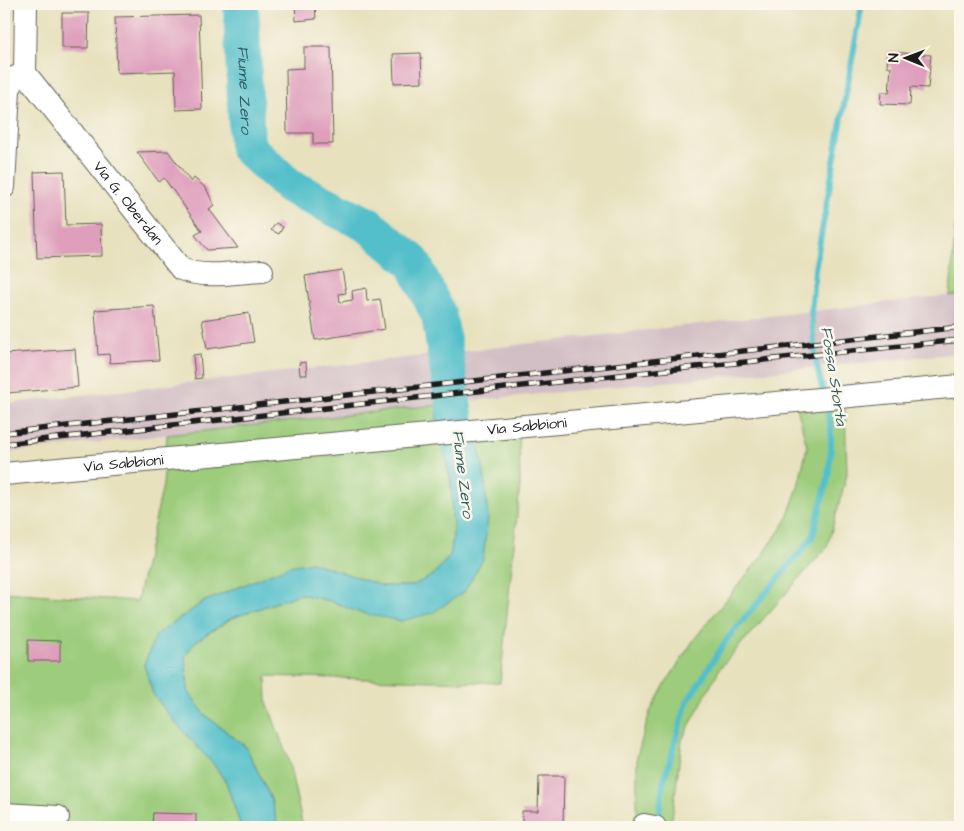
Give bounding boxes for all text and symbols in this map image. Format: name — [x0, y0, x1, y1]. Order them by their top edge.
north arrow — [882, 32, 932, 82]
water label: Fiume Zero — [232, 45, 257, 135]
text: N — [884, 53, 904, 62]
street label: Via G. Oberdan — [89, 157, 169, 250]
water label: Fossa Storta — [815, 325, 853, 428]
street label: Via Sabbioni — [486, 412, 568, 440]
water label: Fiume Zero — [447, 429, 479, 520]
street label: Via Sabbioni — [83, 449, 165, 477]

